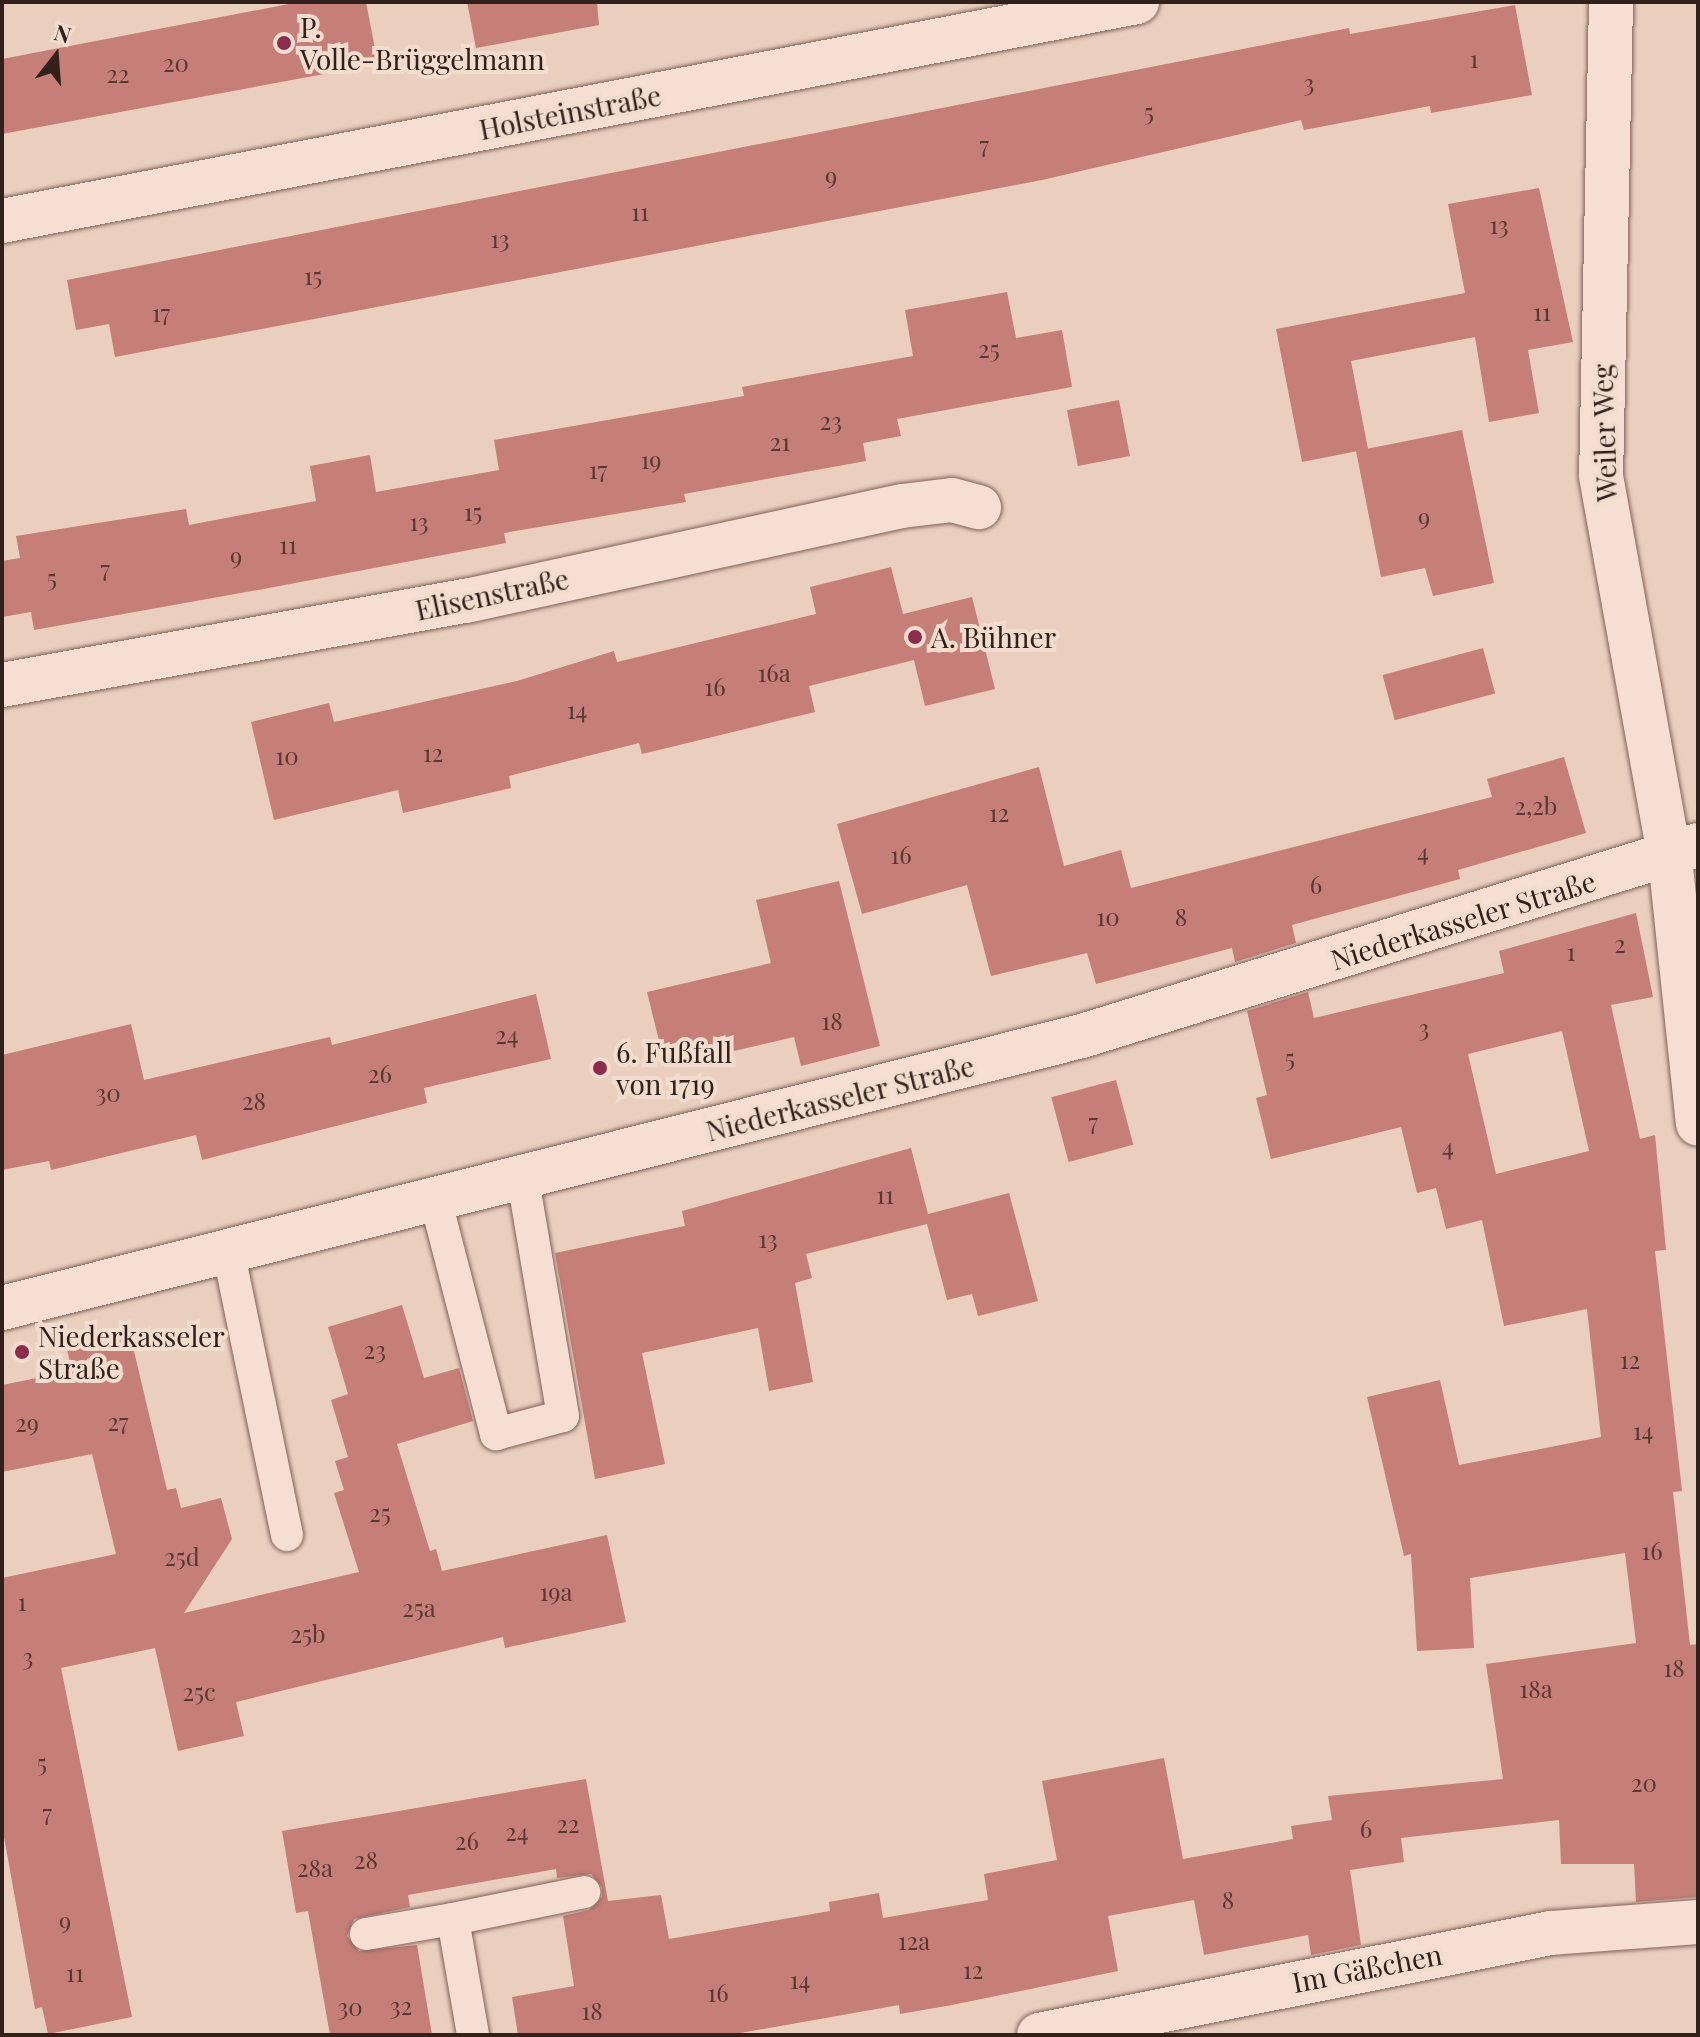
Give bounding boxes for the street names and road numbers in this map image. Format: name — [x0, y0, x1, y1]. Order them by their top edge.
street label: Holsteinstraße — [476, 78, 664, 146]
street label: Weiler Weg — [1585, 363, 1623, 503]
street label: Elisenstraße — [412, 561, 572, 627]
street label: Niederkasseler Straße — [1326, 864, 1600, 976]
street label: Niederkasseler Straße — [702, 1048, 978, 1148]
street label: Im Gäßchen — [1289, 1937, 1445, 1999]

